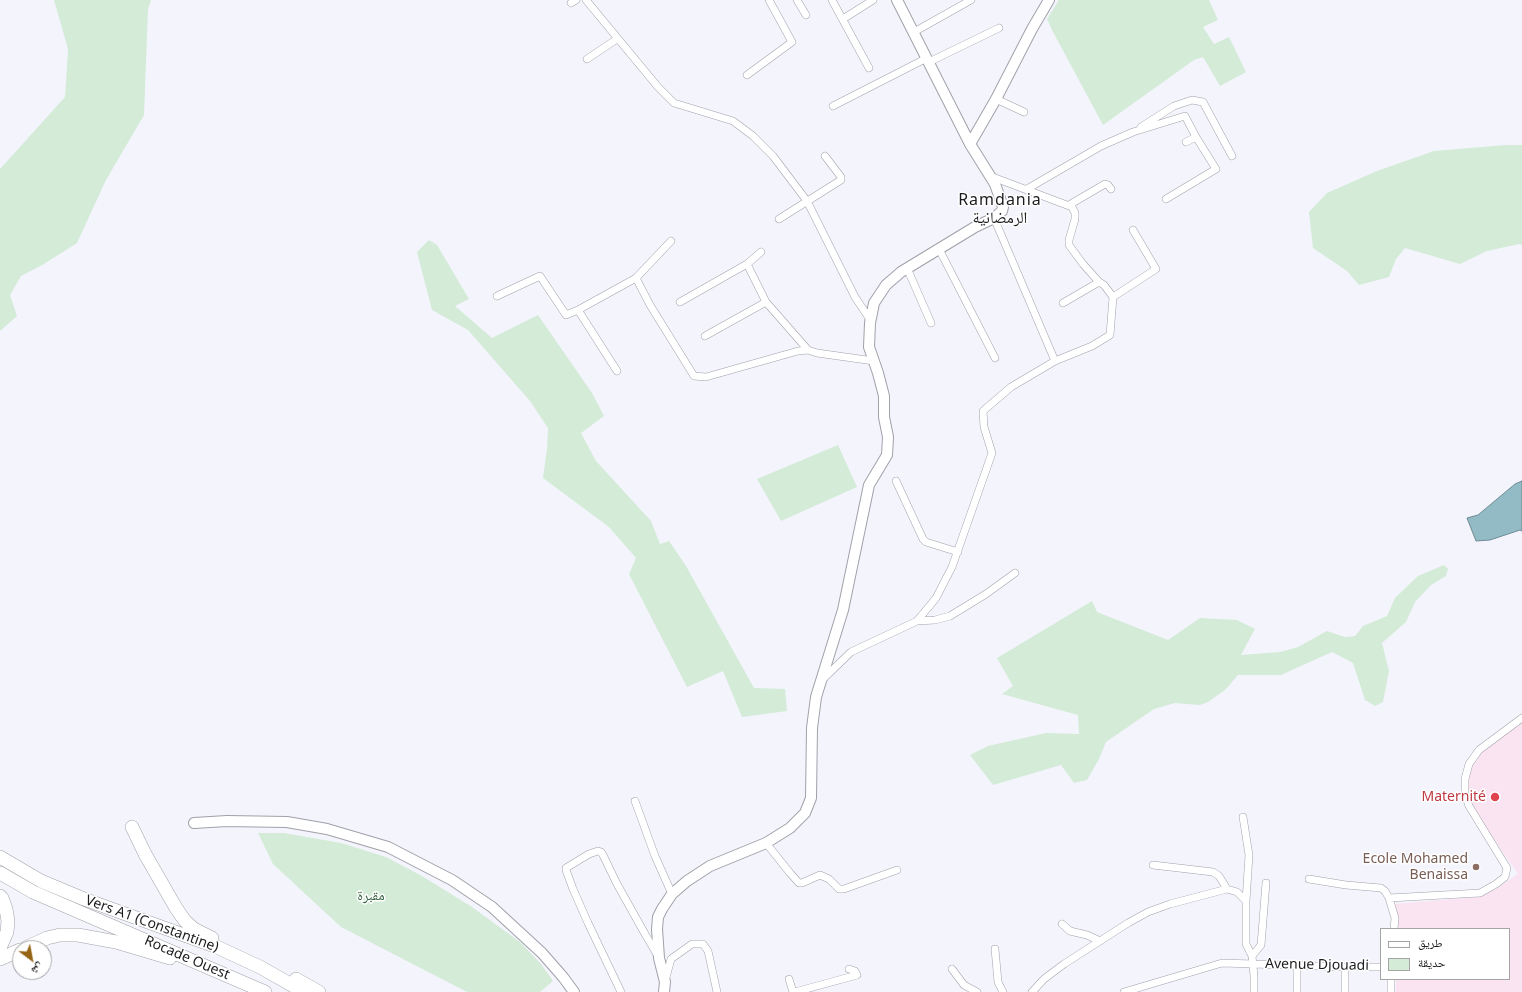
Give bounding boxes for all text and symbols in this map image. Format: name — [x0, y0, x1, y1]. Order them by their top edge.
district label: Ramdania الرمضانية — [958, 190, 1042, 228]
place label: Maternité — [1422, 789, 1486, 805]
marker: Maternité — [1489, 791, 1501, 803]
place label: Ecole Mohamed Benaissa — [1363, 851, 1468, 884]
marker: Ecole Mohamed Benaissa — [1471, 862, 1481, 872]
park label: مقبرة — [357, 888, 385, 904]
street label: Vers A1 (Constantine) — [83, 892, 221, 956]
legend — [1380, 928, 1510, 980]
street label: Rocade Ouest — [142, 932, 232, 984]
text: طريق — [1418, 934, 1443, 951]
north arrow — [12, 940, 52, 980]
text: حديقة — [1418, 954, 1446, 971]
street label: Avenue Djouadi — [1265, 956, 1369, 974]
text: ش — [29, 960, 47, 979]

